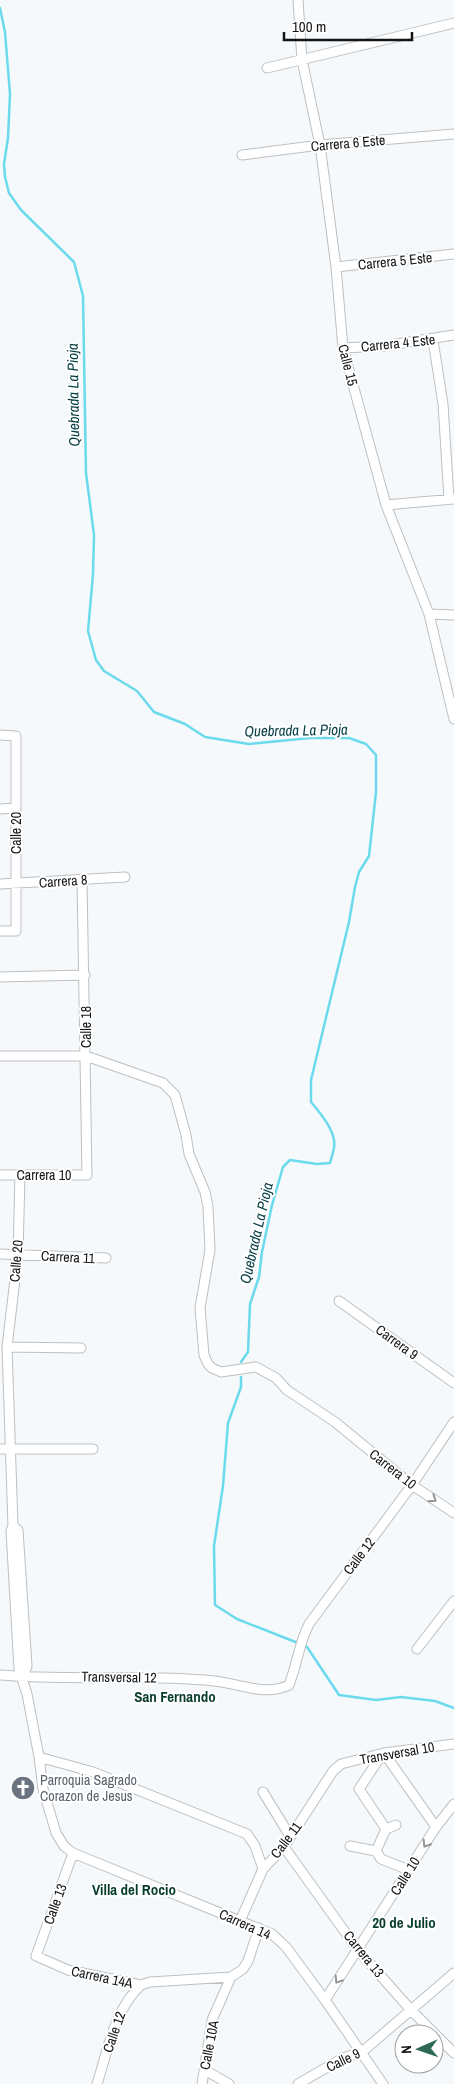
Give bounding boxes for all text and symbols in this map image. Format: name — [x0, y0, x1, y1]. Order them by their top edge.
scale bar — [284, 10, 412, 42]
text: 100 m — [292, 16, 326, 37]
street label: Carrera 6 Este — [310, 131, 386, 155]
street label: Carrera 5 Este — [357, 248, 433, 274]
street label: Carrera 4 Este — [360, 330, 436, 356]
street label: Calle 15 — [334, 342, 362, 388]
water label: Quebrada La Pioja — [62, 343, 84, 447]
water label: Quebrada La Pioja — [244, 719, 348, 741]
street label: Calle 20 — [7, 812, 25, 854]
street label: Carrera 8 — [38, 870, 88, 892]
street label: Calle 18 — [77, 1006, 95, 1048]
street label: Carrera 10 — [17, 1166, 71, 1184]
water label: Quebrada La Pioja — [234, 1180, 278, 1286]
street label: Calle 20 — [5, 1239, 27, 1283]
street label: Carrera 11 — [41, 1247, 96, 1267]
street label: Carrera 9 — [372, 1320, 422, 1364]
street label: Carrera 10 — [366, 1445, 420, 1493]
one-way arrow — [427, 1493, 437, 1502]
street label: Calle 12 — [339, 1534, 379, 1578]
street label: Transversal 12 — [81, 1667, 157, 1687]
district label: San Fernando — [134, 1686, 216, 1707]
street label: Transversal 10 — [358, 1738, 436, 1768]
place label: Parroquia Sagrado Corazon de Jesus — [40, 1771, 137, 1805]
church icon: Parroquia Sagrado Corazon de Jesus — [10, 1775, 36, 1801]
street label: Calle 11 — [266, 1818, 306, 1862]
one-way arrow — [423, 1838, 432, 1847]
street label: Calle 10 — [386, 1853, 424, 1899]
district label: Villa del Rocio — [92, 1879, 176, 1900]
street label: Calle 13 — [39, 1881, 71, 1927]
street label: Carrera 14 — [216, 1905, 274, 1944]
district label: 20 de Julio — [372, 1912, 436, 1933]
street label: Carrera 13 — [340, 1927, 388, 1981]
street label: Carrera 14A — [70, 1962, 135, 1992]
one-way arrow — [335, 1975, 344, 1984]
street label: Calle 12 — [99, 2009, 129, 2055]
street label: Calle 10A — [195, 2019, 223, 2071]
north arrow — [394, 2024, 444, 2074]
street label: Calle 9 — [323, 2044, 363, 2076]
text: N — [397, 2045, 415, 2054]

